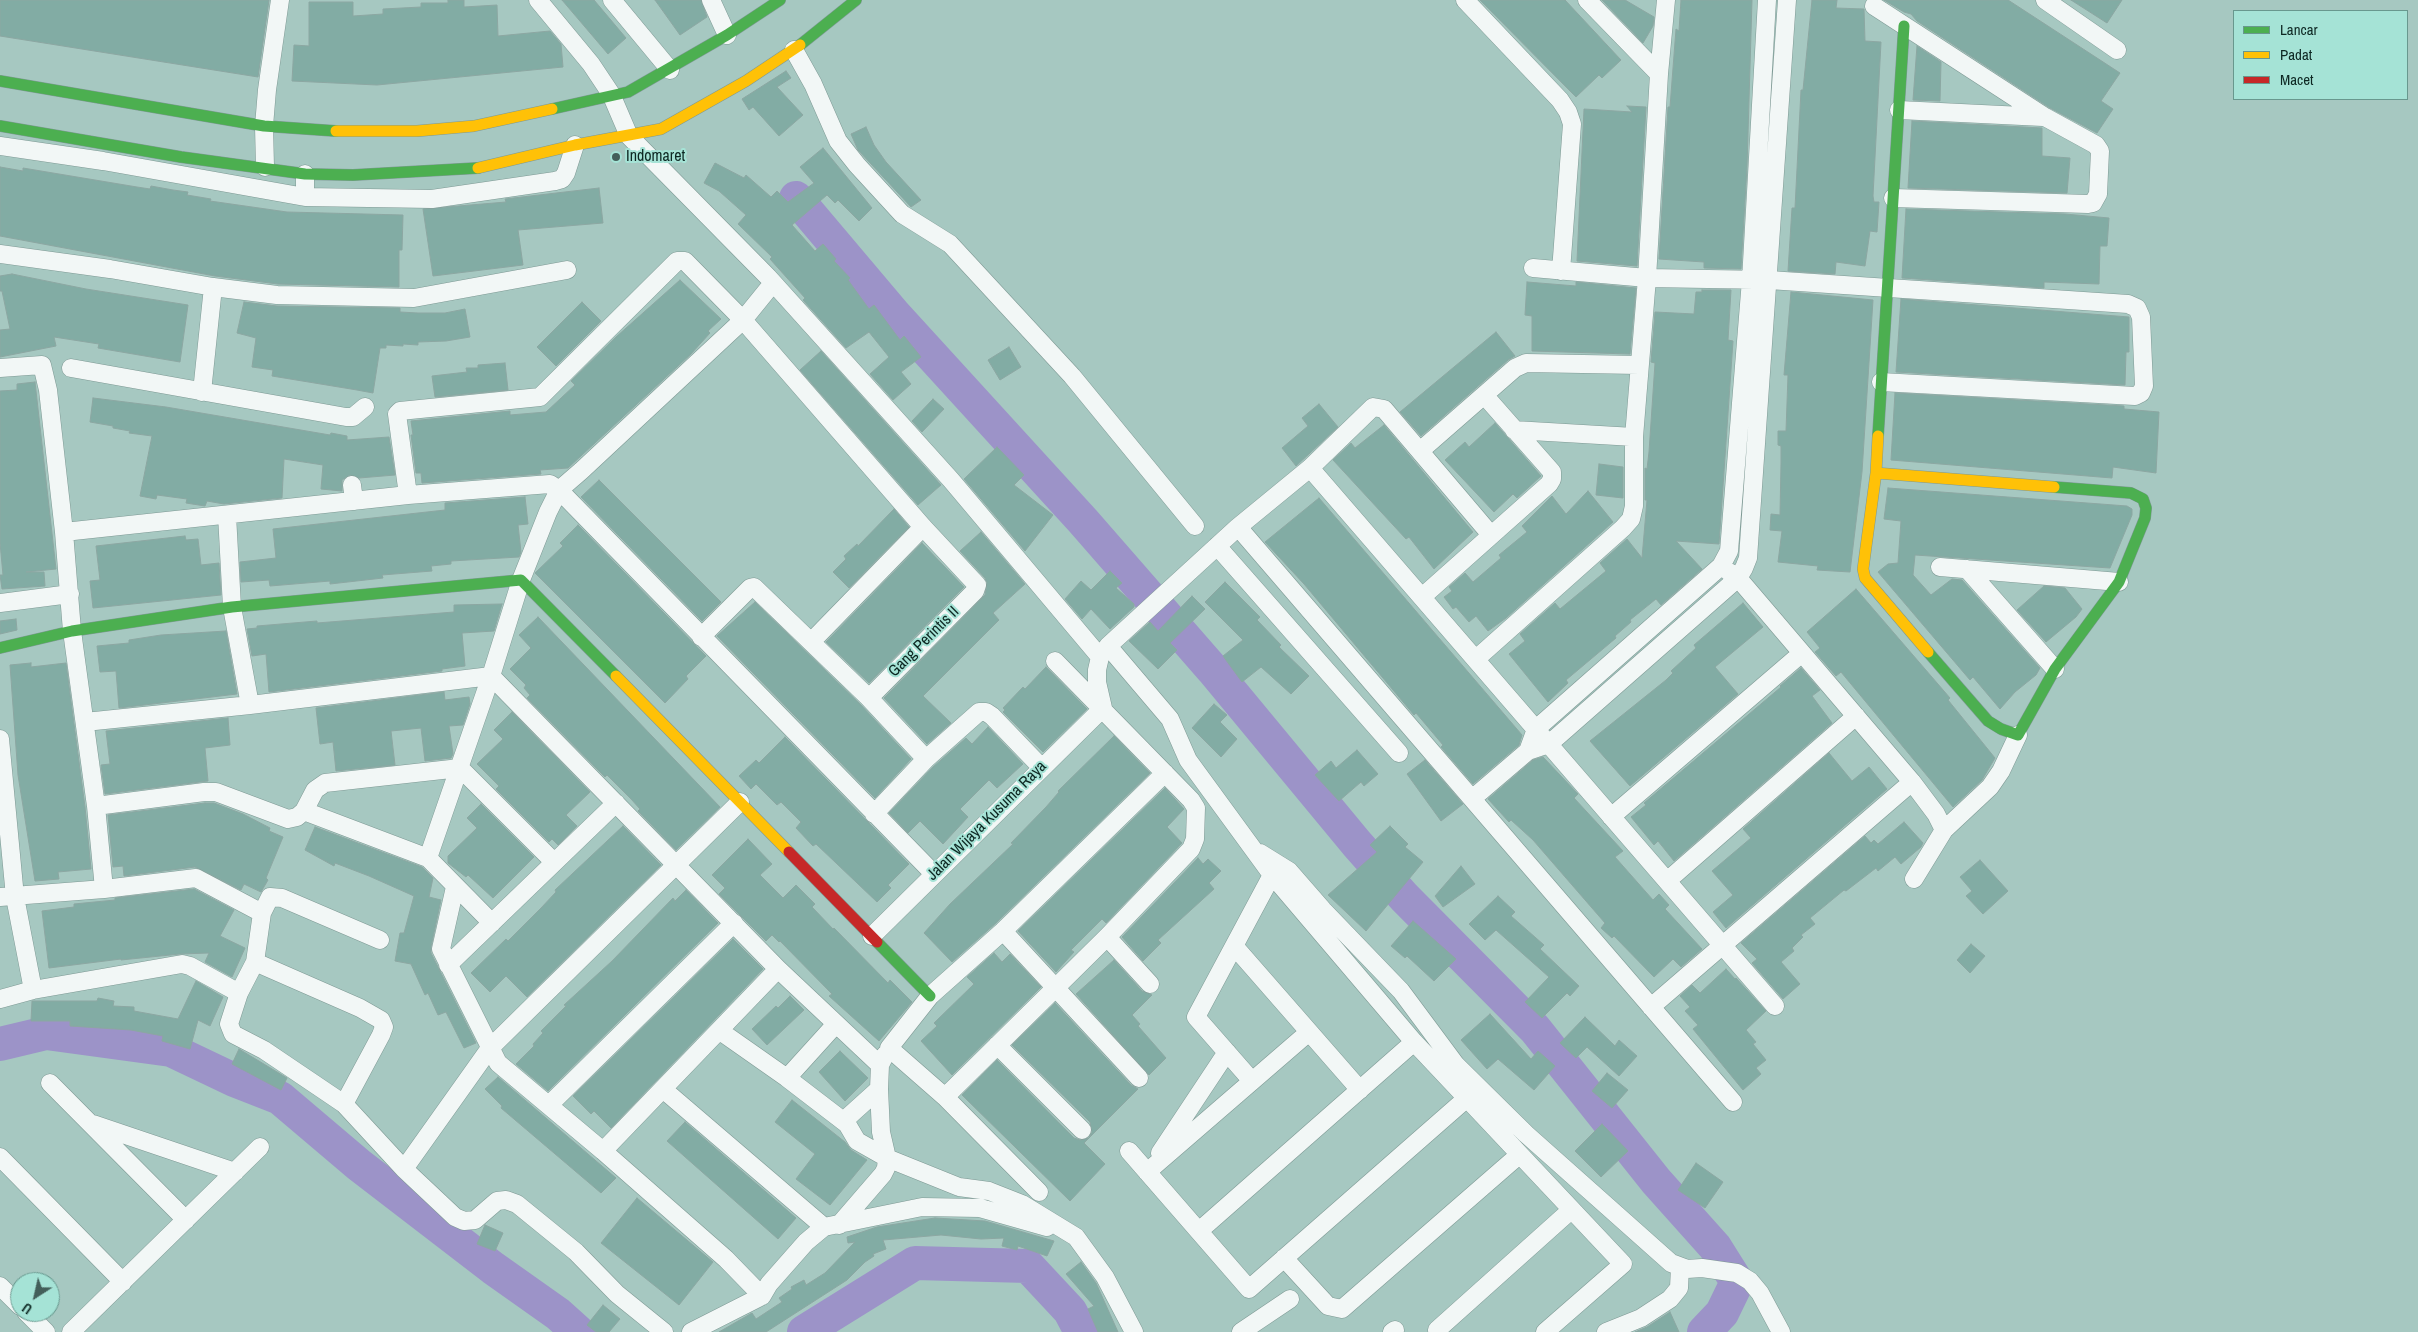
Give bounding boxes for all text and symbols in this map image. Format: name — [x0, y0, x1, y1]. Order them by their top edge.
legend — [2233, 10, 2408, 100]
text: Lancar — [2280, 19, 2318, 40]
text: Padat — [2280, 44, 2312, 65]
text: Macet — [2280, 69, 2314, 90]
place label: Indomaret — [626, 147, 685, 167]
marker: Indomaret — [610, 151, 622, 163]
street label: Gang Perintis II — [885, 603, 963, 681]
street label: Jalan Wijaya Kusuma Raya — [923, 757, 1051, 885]
north arrow — [10, 1272, 60, 1322]
text: U — [18, 1299, 36, 1318]

